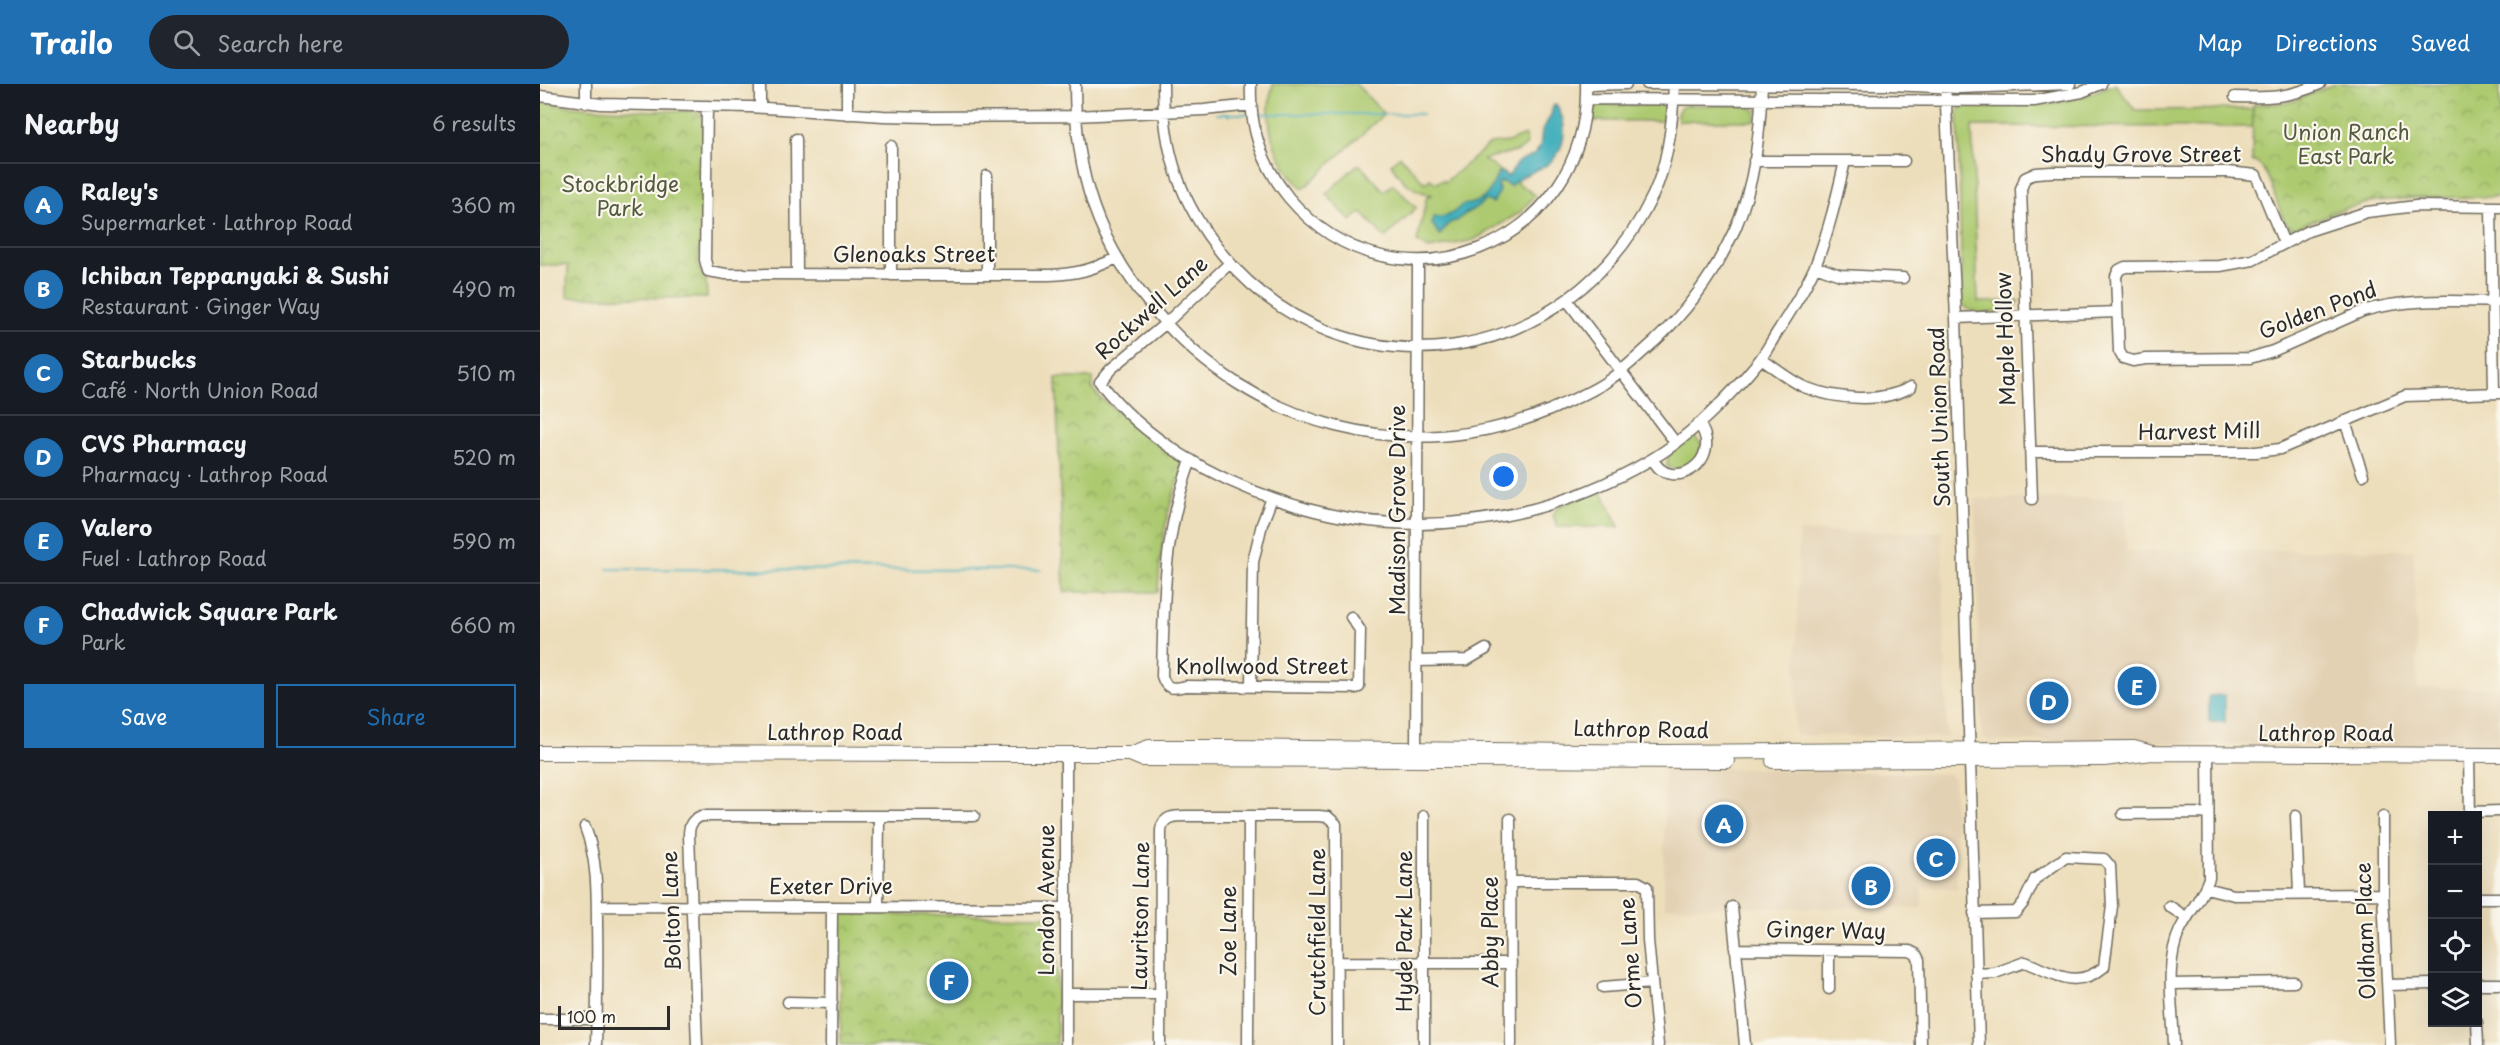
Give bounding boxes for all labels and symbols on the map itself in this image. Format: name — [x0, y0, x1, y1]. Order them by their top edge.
park label: Union Ranch East Park — [2282, 115, 2410, 171]
street label: Shady Grove Street — [2041, 137, 2241, 169]
park label: Stockbridge Park — [561, 167, 679, 223]
street label: Glenoaks Street — [833, 237, 995, 269]
street label: Rockwell Lane — [1087, 247, 1214, 366]
street label: Maple Hollow — [1986, 272, 2022, 406]
street label: Golden Pond — [2254, 272, 2381, 346]
street label: South Union Road — [1919, 326, 1957, 508]
street label: Madison Grove Drive — [1380, 405, 1412, 615]
street label: Harvest Mill — [2137, 413, 2260, 447]
your location — [1489, 462, 1518, 491]
street label: Knollwood Street — [1176, 649, 1348, 681]
pin: E — [2118, 664, 2156, 708]
pin: D — [2030, 678, 2068, 724]
street label: Lathrop Road — [1573, 711, 1709, 745]
street label: Lathrop Road — [767, 715, 903, 747]
street label: Lathrop Road — [2258, 716, 2394, 748]
pin: A — [1704, 802, 1744, 846]
street label: London Avenue — [1029, 824, 1061, 976]
pin: C — [1916, 836, 1956, 880]
street label: Lauritson Lane — [1122, 841, 1156, 991]
street label: Crutchfield Lane — [1300, 848, 1332, 1016]
street label: Bolton Lane — [652, 850, 688, 972]
street label: Hyde Park Lane — [1387, 850, 1419, 1012]
street label: Oldham Place — [2346, 862, 2382, 1000]
pin: B — [1852, 864, 1890, 908]
street label: Exeter Drive — [769, 869, 893, 901]
street label: Abby Place — [1473, 876, 1505, 988]
street label: Zoe Lane — [1211, 886, 1243, 976]
street label: Orme Lane — [1609, 897, 1649, 1010]
street label: Ginger Way — [1766, 912, 1886, 946]
pin: F — [930, 958, 968, 1004]
scale bar — [558, 1003, 670, 1030]

